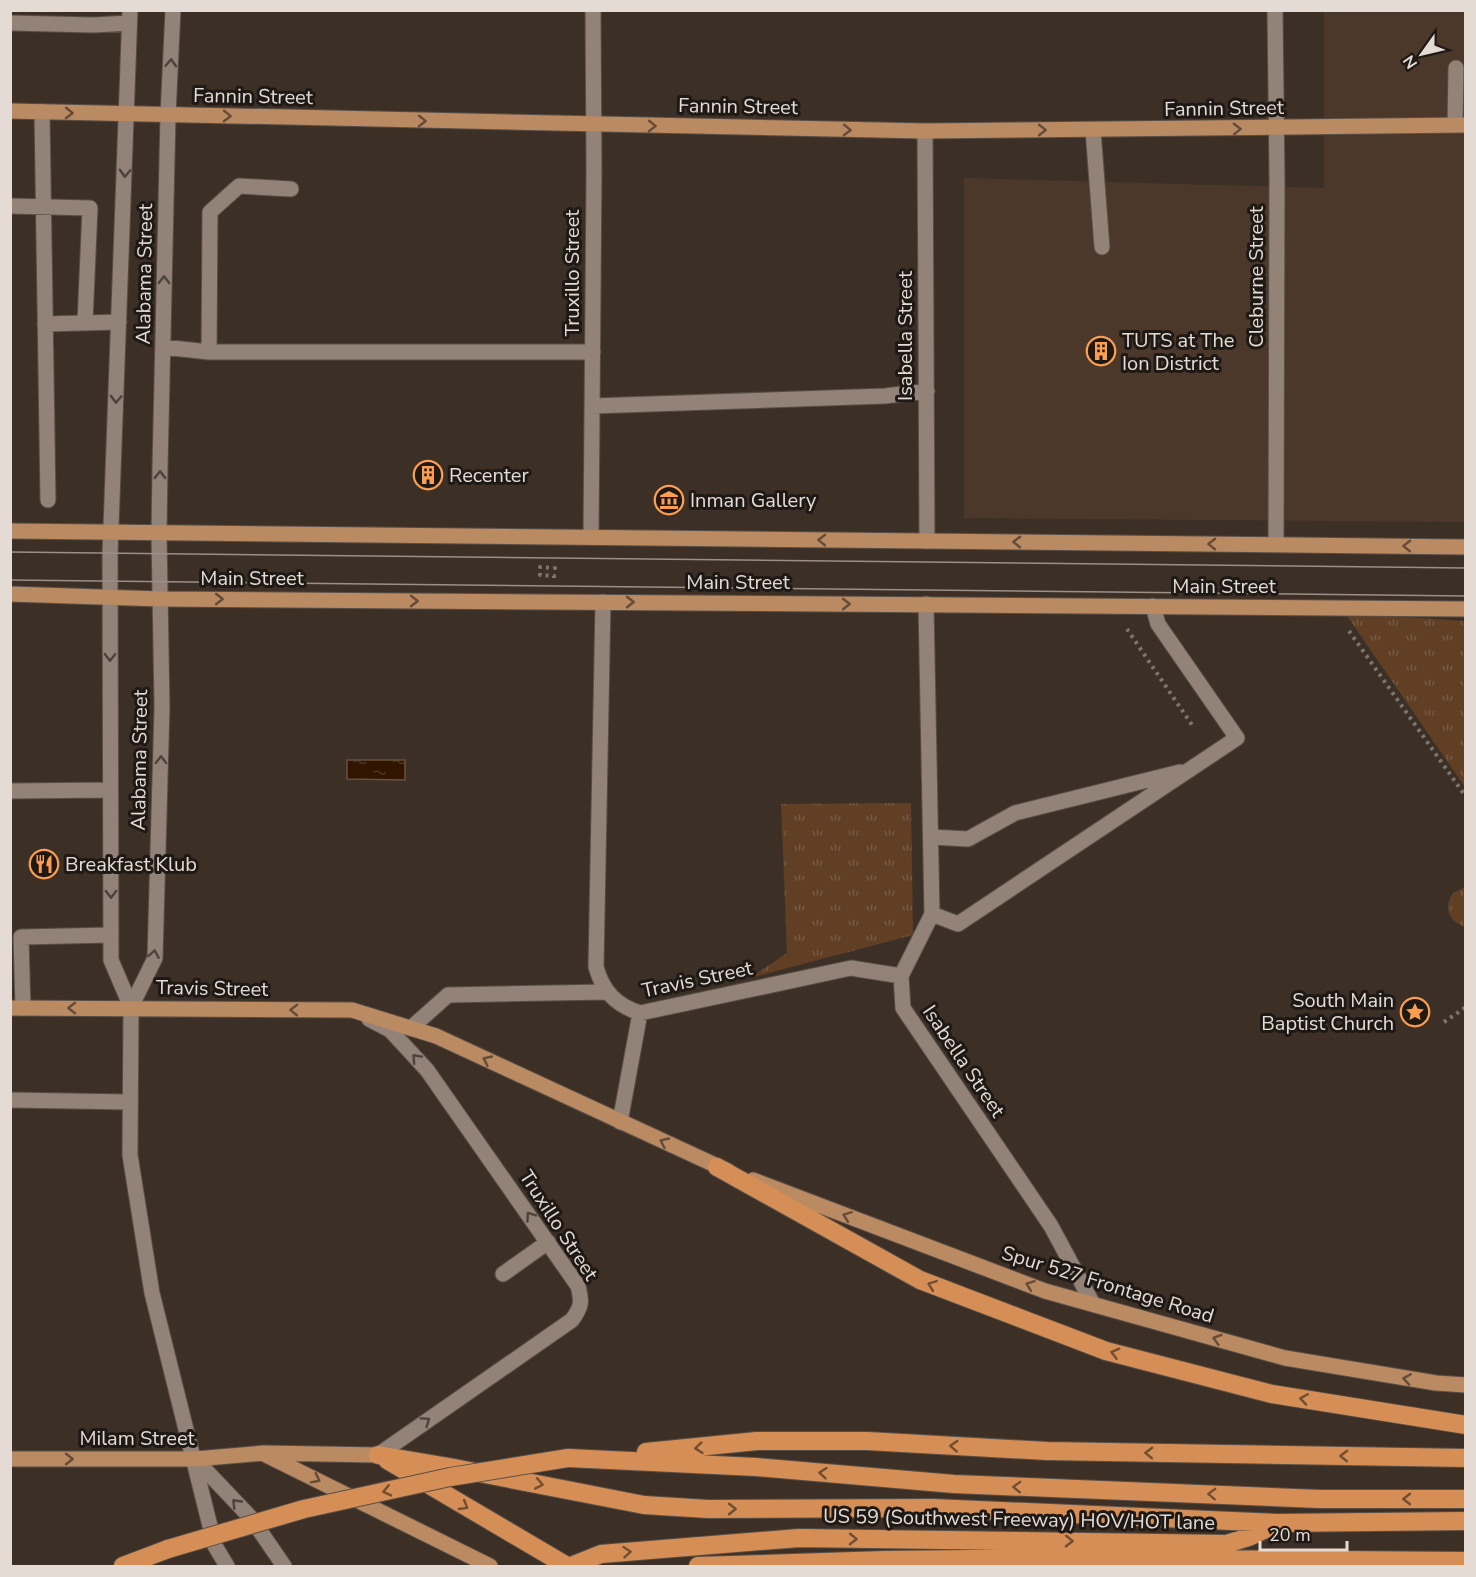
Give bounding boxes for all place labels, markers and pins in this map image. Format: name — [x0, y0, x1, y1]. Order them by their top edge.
place label: TUTS at The Ion District — [1122, 327, 1234, 377]
building icon: TUTS at The Ion District — [1085, 335, 1117, 367]
building icon: Recenter — [412, 459, 444, 491]
place label: Recenter — [449, 462, 529, 489]
museum icon: Inman Gallery — [653, 484, 685, 516]
place label: Inman Gallery — [690, 487, 817, 514]
restaurant icon: Breakfast Klub — [28, 848, 60, 880]
place label: Breakfast Klub — [65, 851, 197, 878]
place label: South Main Baptist Church — [1261, 987, 1394, 1037]
place icon: South Main Baptist Church — [1399, 996, 1431, 1028]

